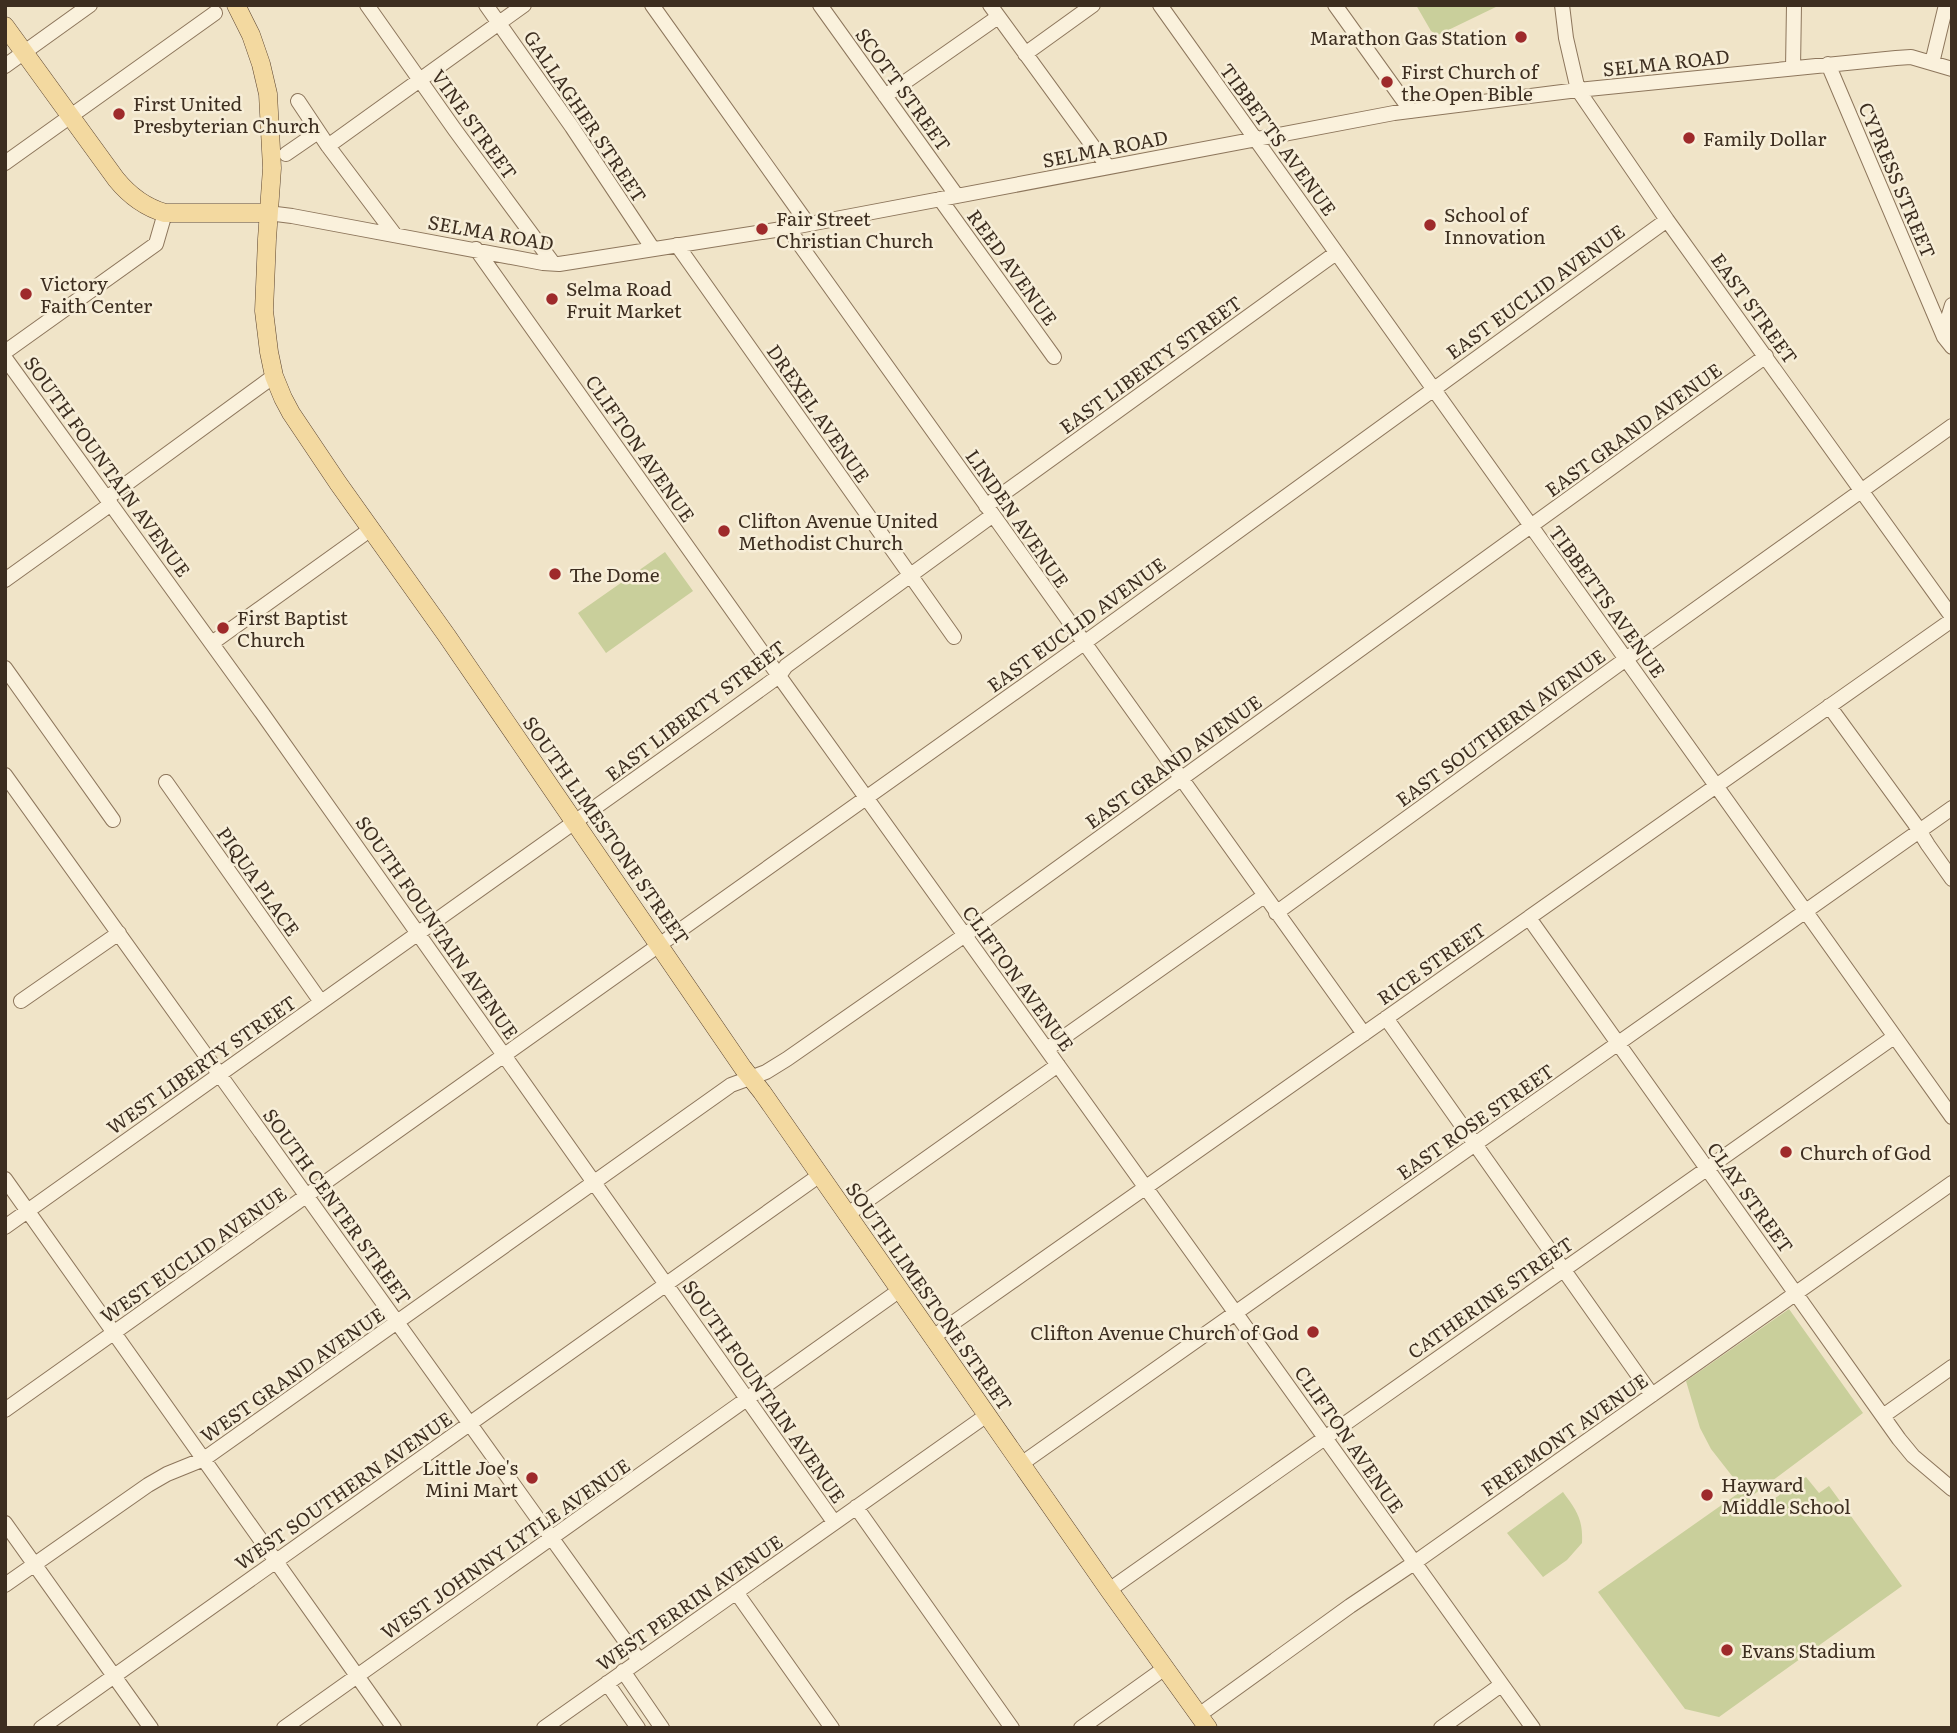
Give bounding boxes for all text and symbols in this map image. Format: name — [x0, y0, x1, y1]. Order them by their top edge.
street label: SCOTT STREET — [850, 21, 958, 157]
place label: Marathon Gas Station — [1310, 23, 1507, 51]
street label: GALLAGHER STREET — [518, 24, 654, 208]
marker: Marathon Gas Station — [1513, 29, 1529, 45]
street label: SELMA ROAD — [1601, 41, 1731, 83]
street label: TIBBETTS AVENUE — [1214, 57, 1344, 221]
place label: First Church of the Open Bible — [1401, 57, 1540, 107]
street label: VINE STREET — [425, 63, 525, 185]
marker: First Church of the Open Bible — [1379, 74, 1395, 90]
place label: First United Presbyterian Church — [133, 89, 320, 139]
street label: CYPRESS STREET — [1853, 98, 1943, 262]
marker: First United Presbyterian Church — [111, 106, 127, 122]
street label: SELMA ROAD — [1040, 122, 1170, 174]
place label: Family Dollar — [1703, 124, 1826, 152]
marker: Family Dollar — [1681, 130, 1697, 146]
place label: School of Innovation — [1444, 200, 1546, 250]
street label: REED AVENUE — [961, 203, 1065, 331]
place label: Fair Street Christian Church — [776, 204, 934, 254]
street label: SELMA ROAD — [426, 207, 556, 257]
marker: School of Innovation — [1422, 217, 1438, 233]
street label: EAST EUCLID AVENUE — [1440, 217, 1630, 365]
marker: Fair Street Christian Church — [754, 221, 770, 237]
street label: EAST STREET — [1705, 247, 1805, 369]
place label: Victory Faith Center — [40, 269, 152, 319]
place label: Selma Road Fruit Market — [566, 274, 682, 324]
marker: Victory Faith Center — [18, 286, 34, 302]
street label: EAST LIBERTY STREET — [1053, 288, 1247, 440]
marker: Selma Road Fruit Market — [544, 291, 560, 307]
street label: DREXEL AVENUE — [761, 338, 877, 488]
street label: SOUTH FOUNTAIN AVENUE — [18, 350, 198, 582]
street label: EAST GRAND AVENUE — [1539, 355, 1727, 503]
street label: CLIFTON AVENUE — [580, 369, 702, 527]
street label: LINDEN AVENUE — [960, 443, 1076, 593]
place label: Clifton Avenue United Methodist Church — [738, 506, 938, 556]
street label: TIBBETTS AVENUE — [1543, 519, 1673, 683]
marker: Clifton Avenue United Methodist Church — [716, 523, 732, 539]
street label: EAST EUCLID AVENUE — [981, 550, 1171, 698]
place label: The Dome — [569, 560, 660, 588]
marker: The Dome — [547, 566, 563, 582]
place label: First Baptist Church — [237, 603, 348, 653]
marker: First Baptist Church — [215, 620, 231, 636]
street label: EAST LIBERTY STREET — [599, 633, 791, 787]
street label: EAST SOUTHERN AVENUE — [1389, 641, 1611, 813]
street label: EAST GRAND AVENUE — [1079, 687, 1267, 835]
street label: SOUTH LIMESTONE STREET — [517, 710, 697, 950]
street label: SOUTH FOUNTAIN AVENUE — [350, 810, 526, 1044]
street label: PIQUA PLACE — [211, 821, 307, 941]
street label: CLIFTON AVENUE — [956, 899, 1082, 1057]
street label: RICE STREET — [1371, 915, 1491, 1011]
street label: WEST LIBERTY STREET — [100, 988, 302, 1140]
street label: EAST ROSE STREET — [1391, 1056, 1559, 1186]
street label: SOUTH CENTER STREET — [257, 1102, 419, 1310]
street label: CLAY STREET — [1701, 1136, 1801, 1258]
place label: Church of God — [1800, 1138, 1931, 1166]
marker: Church of God — [1778, 1144, 1794, 1160]
street label: SOUTH LIMESTONE STREET — [840, 1176, 1020, 1416]
street label: WEST EUCLID AVENUE — [94, 1179, 292, 1329]
street label: CATHERINE STREET — [1401, 1229, 1579, 1365]
street label: SOUTH FOUNTAIN AVENUE — [677, 1274, 853, 1508]
street label: WEST GRAND AVENUE — [194, 1300, 390, 1448]
place label: Clifton Avenue Church of God — [1030, 1318, 1299, 1346]
marker: Clifton Avenue Church of God — [1305, 1324, 1321, 1340]
street label: CLIFTON AVENUE — [1289, 1360, 1411, 1518]
street label: FREEMONT AVENUE — [1475, 1366, 1653, 1502]
street label: WEST SOUTHERN AVENUE — [229, 1404, 457, 1576]
street label: WEST JOHNNY LYTLE AVENUE — [375, 1451, 635, 1645]
place label: Little Joe's Mini Mart — [422, 1453, 518, 1503]
marker: Little Joe's Mini Mart — [524, 1470, 540, 1486]
place label: Hayward Middle School — [1721, 1470, 1851, 1520]
marker: Hayward Middle School — [1699, 1487, 1715, 1503]
street label: WEST PERRIN AVENUE — [590, 1527, 788, 1677]
place label: Evans Stadium — [1741, 1636, 1876, 1664]
marker: Evans Stadium — [1719, 1642, 1735, 1658]

